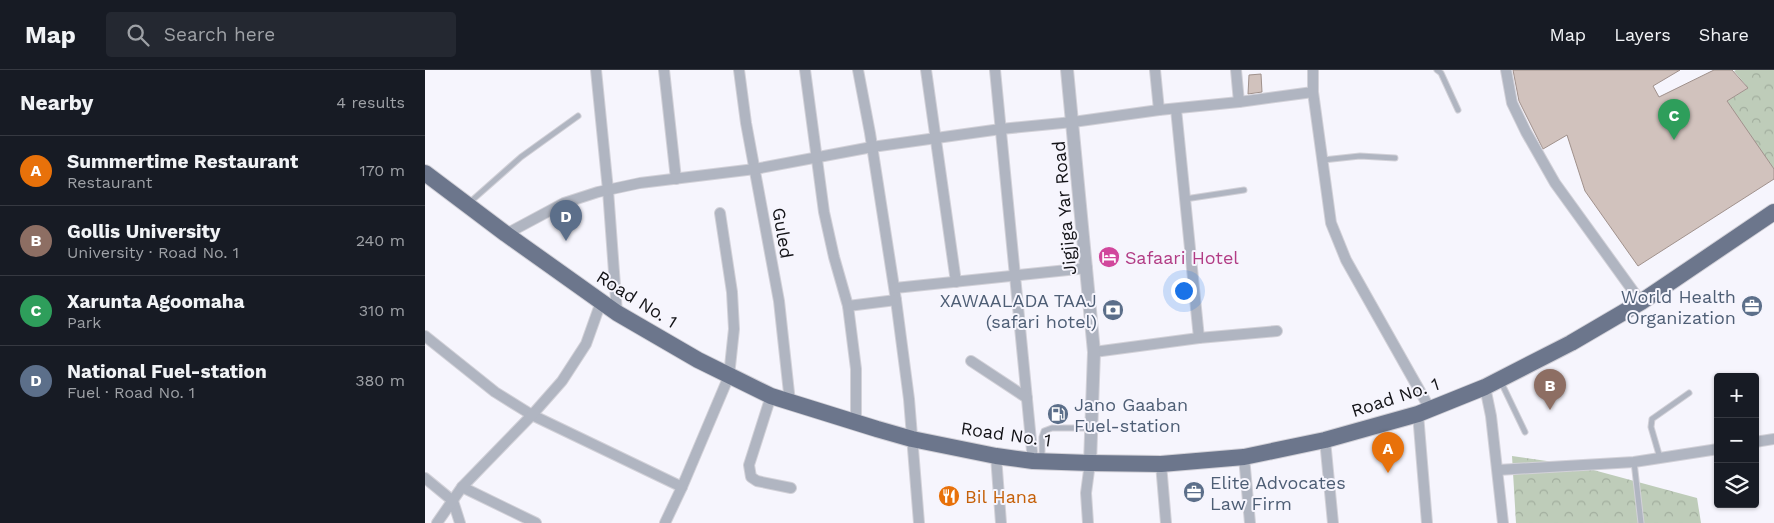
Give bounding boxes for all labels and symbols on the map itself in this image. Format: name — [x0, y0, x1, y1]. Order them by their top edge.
pin: C — [1658, 99, 1690, 140]
street label: Jigjiga Yar Road — [1048, 140, 1080, 276]
pin: D — [550, 200, 582, 241]
street label: Guled — [768, 206, 798, 260]
hotel icon: Safaari Hotel — [1097, 245, 1121, 269]
place label: Safaari Hotel — [1125, 247, 1239, 268]
street label: Road No. 1 — [593, 266, 681, 332]
your location — [1171, 278, 1197, 304]
place label: World Health Organization — [1621, 286, 1736, 328]
place label: XAWAALADA TAAJ (safari hotel) — [940, 290, 1097, 332]
office icon: World Health Organization — [1740, 294, 1764, 318]
bank icon: XAWAALADA TAAJ (safari hotel) — [1101, 298, 1125, 322]
pin: B — [1534, 369, 1566, 410]
street label: Road No. 1 — [1348, 373, 1442, 421]
place label: Jano Gaaban Fuel-station — [1074, 394, 1188, 436]
fuel station icon: Jano Gaaban Fuel-station — [1046, 402, 1070, 426]
street label: Road No. 1 — [959, 417, 1053, 451]
pin: A — [1372, 432, 1404, 473]
place label: Elite Advocates Law Firm — [1210, 472, 1346, 514]
office icon: Elite Advocates Law Firm — [1182, 480, 1206, 504]
restaurant icon: Bil Hana — [937, 484, 961, 508]
place label: Bil Hana — [965, 486, 1037, 507]

